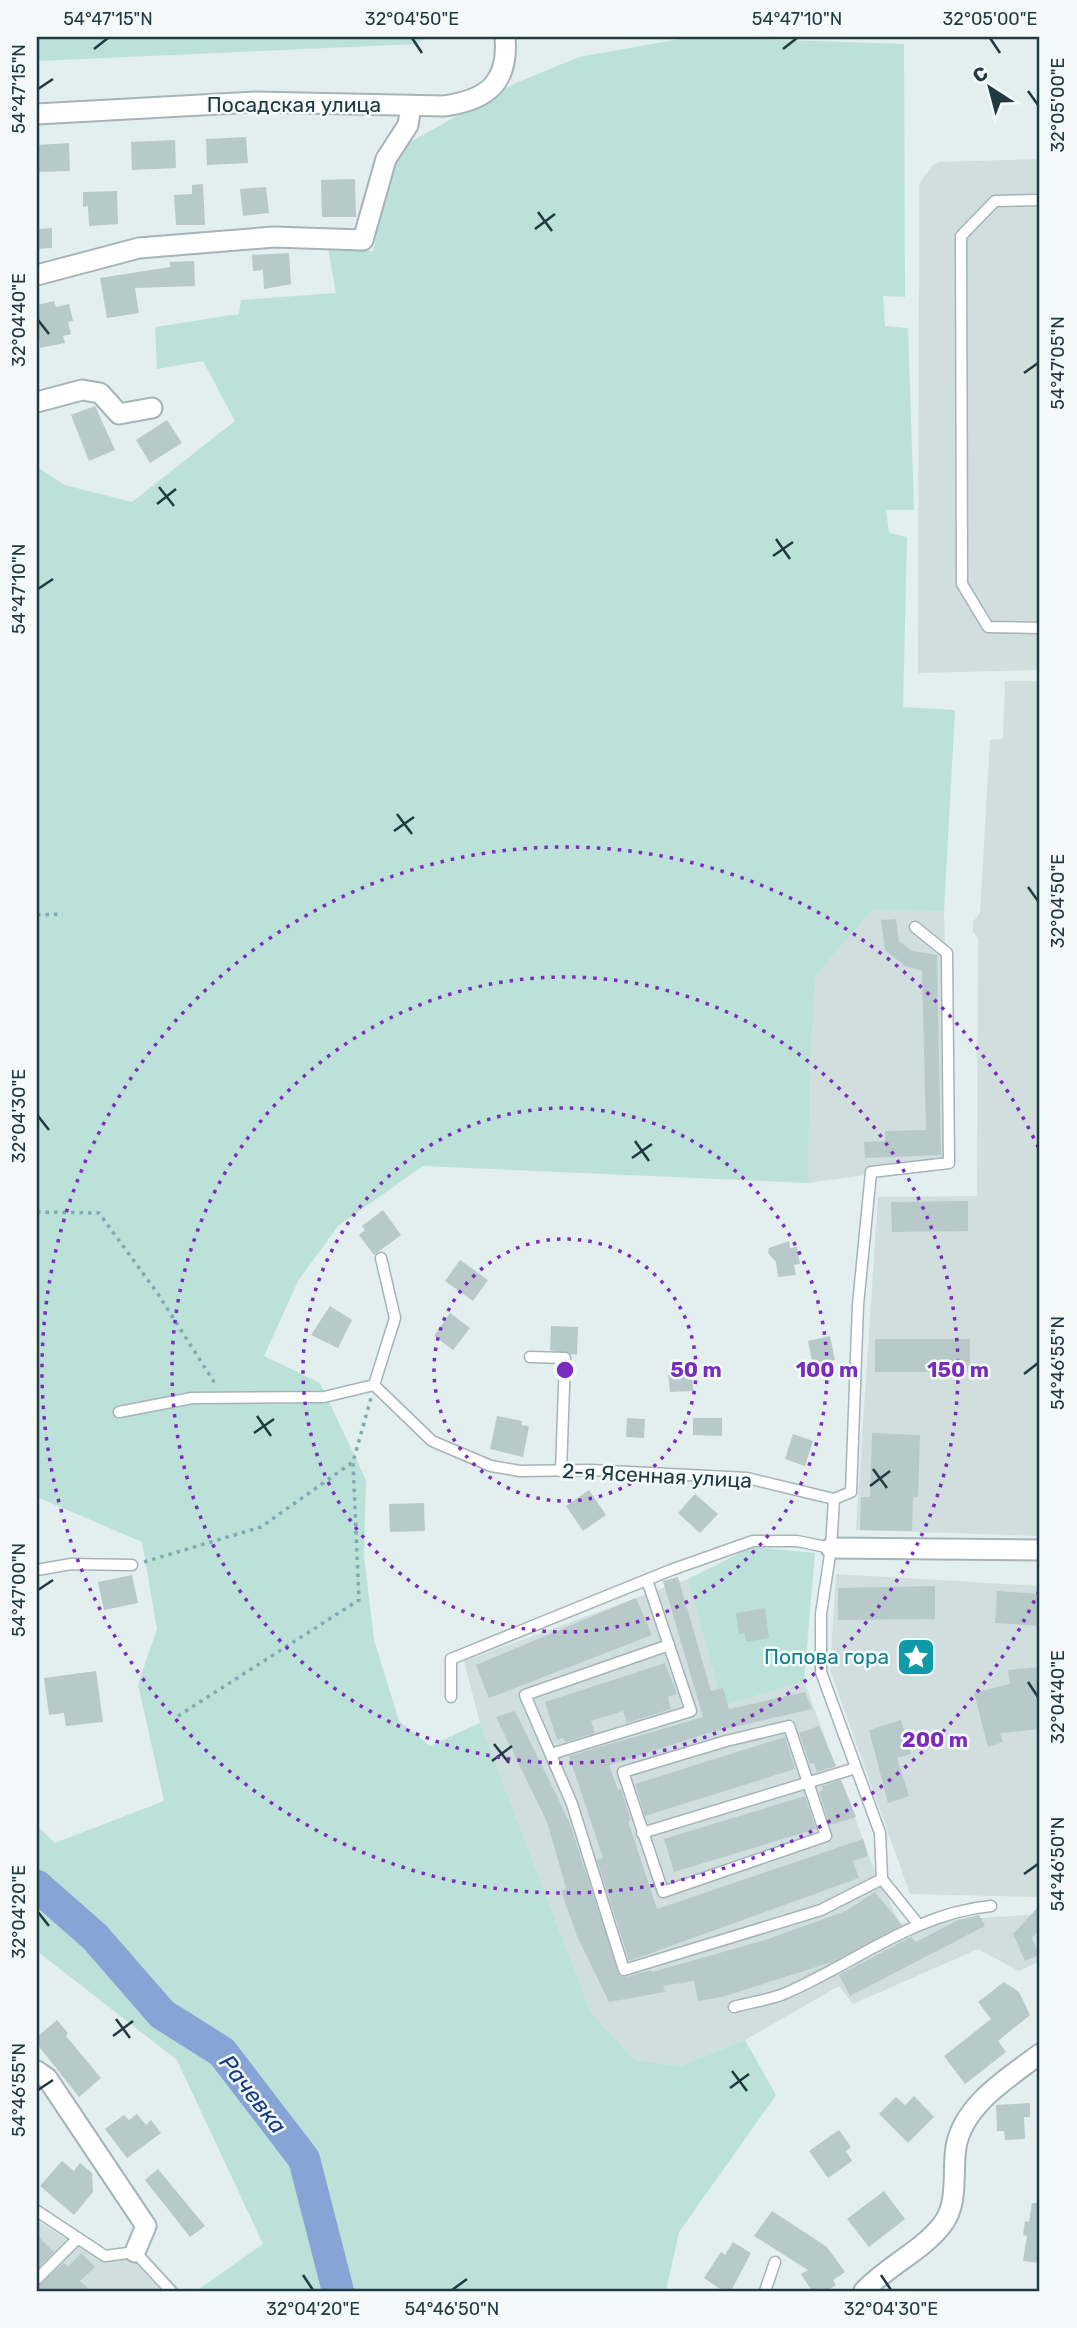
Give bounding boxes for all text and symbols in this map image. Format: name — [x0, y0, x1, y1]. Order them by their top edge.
text: 54°47'15"N — [63, 8, 153, 30]
text: 32°04'50"E — [365, 8, 459, 30]
text: 54°47'10"N — [752, 8, 842, 30]
text: 32°05'00"E — [943, 8, 1037, 30]
text: 54°47'15"N — [8, 44, 30, 134]
north arrow — [954, 52, 1024, 122]
text: 32°05'00"E — [1047, 58, 1069, 152]
text: С — [968, 61, 992, 88]
street label: Посадская улица — [207, 92, 381, 117]
text: 32°04'40"E — [8, 273, 30, 367]
text: 54°47'05"N — [1047, 316, 1069, 410]
text: 54°47'10"N — [8, 544, 30, 634]
text: 32°04'50"E — [1047, 854, 1069, 948]
text: 32°04'30"E — [8, 1069, 30, 1163]
text: 54°46'55"N — [1047, 1316, 1069, 1410]
text: 50 m — [670, 1357, 722, 1382]
text: 100 m — [796, 1357, 858, 1382]
text: 150 m — [927, 1357, 989, 1382]
centre of rings — [553, 1358, 577, 1382]
street label: 2-я Ясенная улица — [562, 1458, 753, 1493]
text: 54°47'00"N — [8, 1543, 30, 1637]
place icon: Попова гора — [895, 1636, 937, 1678]
place label: Попова гора — [764, 1644, 889, 1669]
text: 32°04'40"E — [1047, 1650, 1069, 1744]
text: 200 m — [902, 1727, 968, 1752]
text: 54°46'50"N — [1047, 1817, 1069, 1911]
text: 32°04'20"E — [8, 1865, 30, 1959]
text: 54°46'55"N — [8, 2043, 30, 2137]
water label: Рачевка — [213, 2049, 293, 2139]
text: 32°04'20"E — [266, 2298, 360, 2320]
text: 54°46'50"N — [405, 2298, 499, 2320]
text: 32°04'30"E — [844, 2298, 938, 2320]

